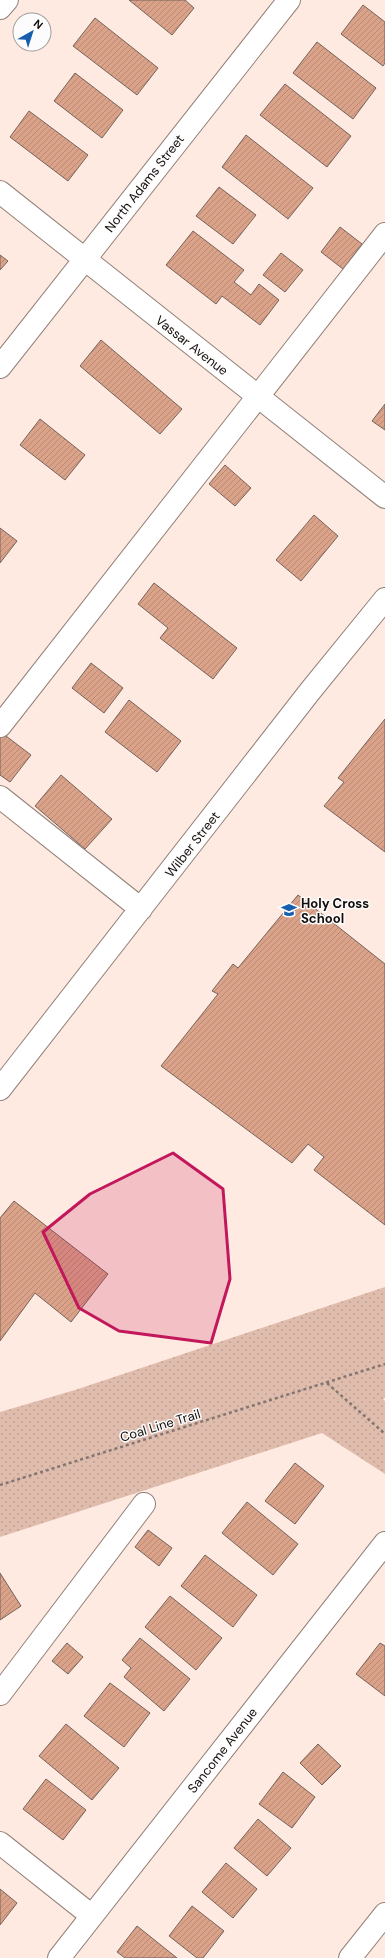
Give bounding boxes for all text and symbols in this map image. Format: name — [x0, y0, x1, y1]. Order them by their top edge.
north arrow — [12, 12, 52, 52]
text: N — [31, 16, 46, 32]
street label: North Adams Street — [101, 131, 188, 236]
street label: Vassar Avenue — [152, 312, 231, 379]
street label: Wilber Street — [161, 808, 223, 881]
place label: Holy Cross School — [301, 895, 369, 927]
school or university icon: Holy Cross School — [280, 901, 298, 919]
street label: Coal Line Trail — [118, 1405, 202, 1446]
street label: Sancome Avenue — [184, 1704, 261, 1796]

